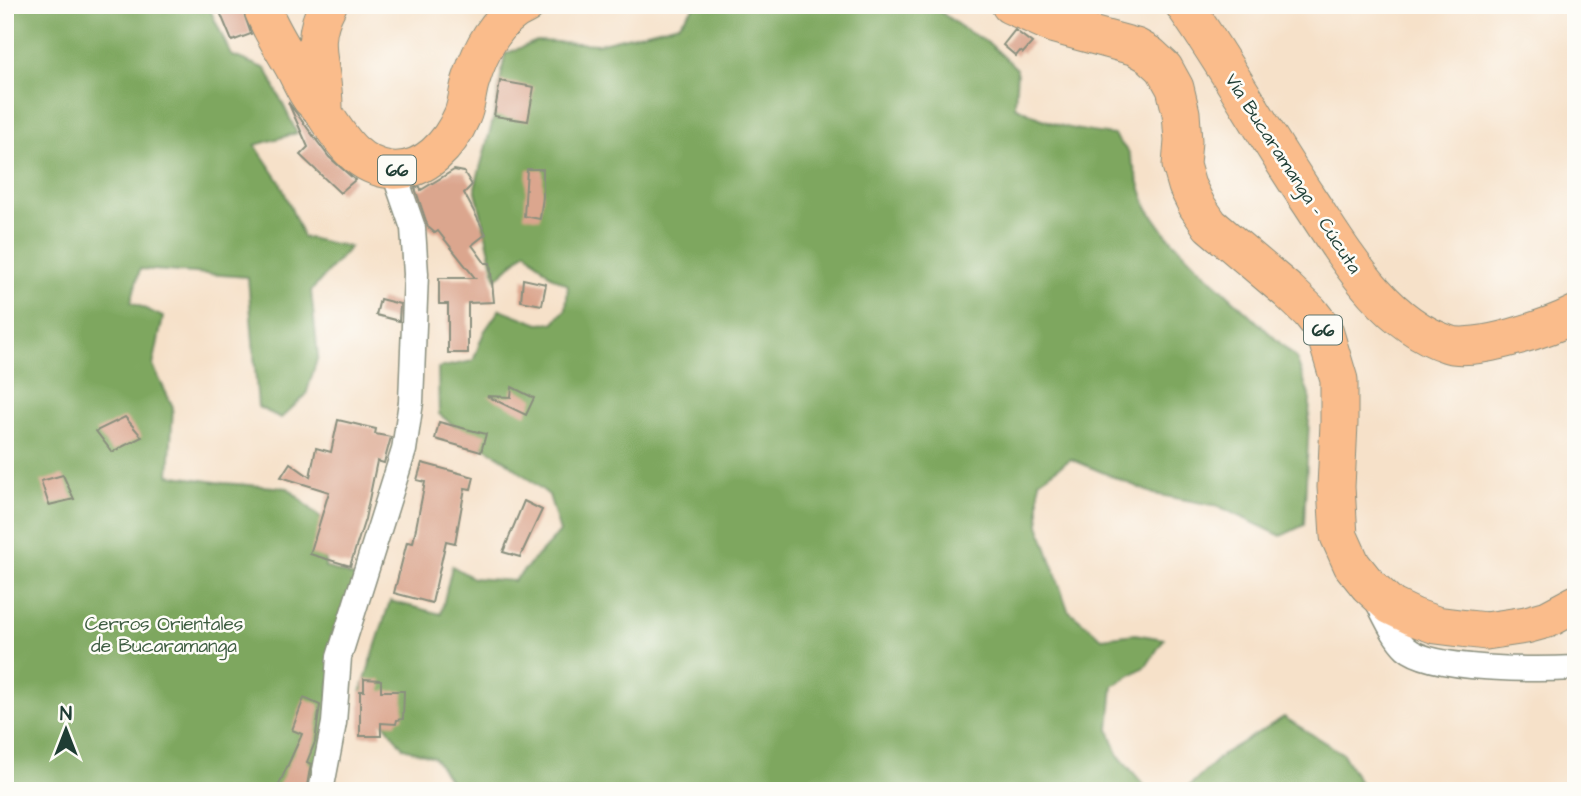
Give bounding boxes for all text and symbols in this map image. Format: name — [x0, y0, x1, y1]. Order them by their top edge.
street label: Vía Bucaramanga - Cúcuta — [1217, 68, 1368, 280]
road number: 66 — [378, 155, 416, 184]
road number: 66 — [1304, 316, 1342, 344]
park label: Cerros Orientales de Bucaramanga — [85, 611, 243, 661]
north arrow — [32, 694, 102, 764]
text: N — [60, 701, 72, 728]

